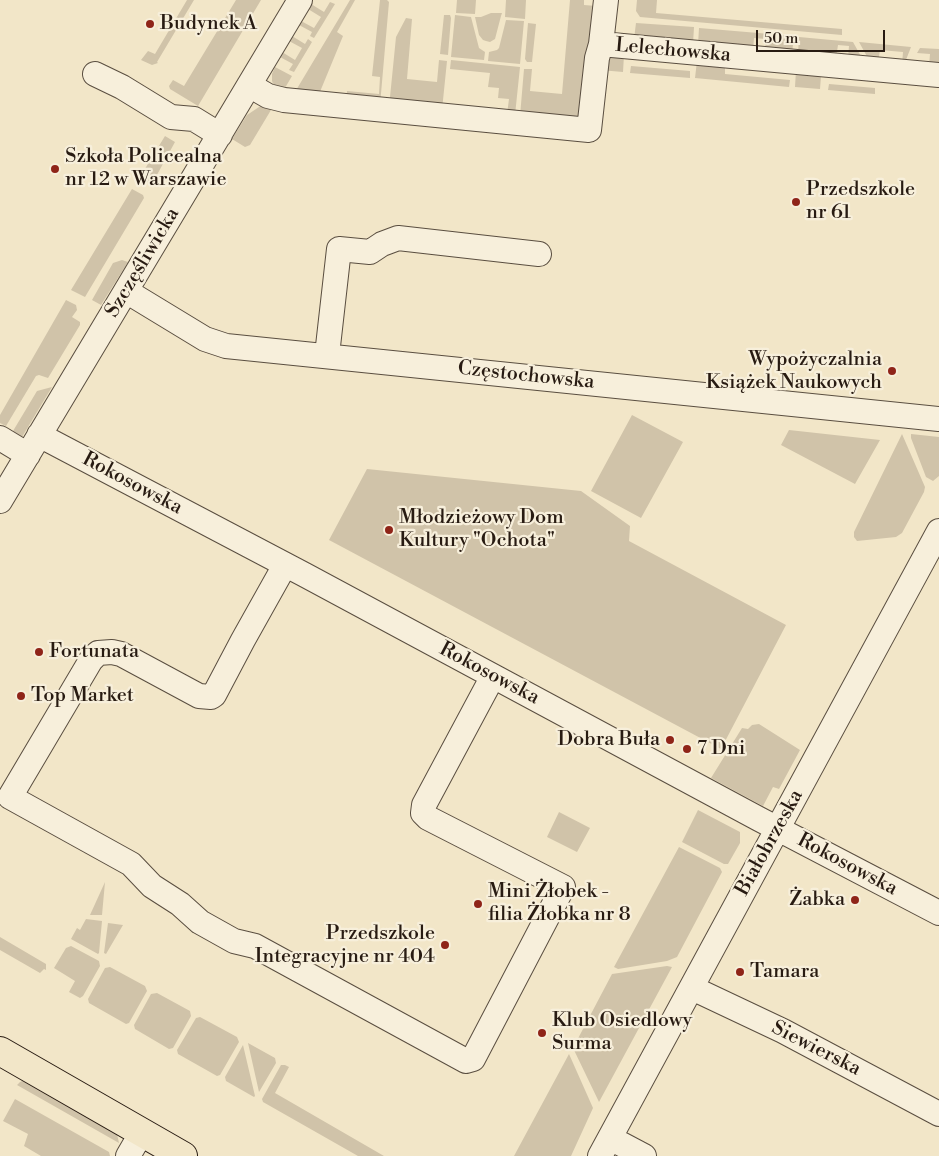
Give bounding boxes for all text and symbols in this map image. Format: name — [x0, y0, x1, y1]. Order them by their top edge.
place label: Budynek A — [160, 12, 257, 36]
marker: Budynek A — [144, 18, 156, 30]
scale bar — [759, 20, 888, 52]
text: 50 m — [764, 29, 798, 48]
street label: Lelechowska — [614, 34, 732, 68]
place label: Szkoła Policealna nr 12 w Warszawie — [65, 145, 226, 192]
marker: Szkoła Policealna nr 12 w Warszawie — [49, 163, 61, 175]
place label: Przedszkole nr 61 — [806, 178, 915, 225]
marker: Przedszkole nr 61 — [790, 196, 802, 208]
street label: Szczęśliwicka — [101, 204, 185, 322]
place label: Wypożyczalnia Książek Naukowych — [706, 348, 882, 395]
street label: Częstochowska — [457, 357, 595, 395]
marker: Wypożyczalnia Książek Naukowych — [886, 365, 898, 377]
street label: Rokosowska — [78, 448, 186, 520]
place label: Młodzieżowy Dom Kultury "Ochota" — [399, 506, 564, 553]
marker: Młodzieżowy Dom Kultury "Ochota" — [383, 524, 395, 536]
street label: Rokosowska — [435, 638, 543, 710]
place label: Fortunata — [49, 640, 139, 664]
marker: Fortunata — [33, 646, 45, 658]
place label: Top Market — [31, 684, 134, 708]
marker: Top Market — [15, 690, 27, 702]
place label: Dobra Buła — [558, 728, 660, 752]
marker: Dobra Buła — [664, 734, 676, 746]
place label: 7 Dni — [697, 737, 745, 761]
marker: 7 Dni — [681, 743, 693, 755]
street label: Białobrzeska — [731, 786, 809, 900]
street label: Rokosowska — [793, 829, 901, 901]
place label: Mini Żłobek - filia Żłobka nr 8 — [488, 880, 631, 927]
place label: Żabka — [789, 888, 845, 912]
marker: Żabka — [849, 894, 861, 906]
marker: Mini Żłobek - filia Żłobka nr 8 — [472, 898, 484, 910]
place label: Przedszkole Integracyjne nr 404 — [255, 922, 435, 969]
marker: Przedszkole Integracyjne nr 404 — [439, 939, 451, 951]
place label: Tamara — [750, 960, 819, 984]
marker: Tamara — [734, 966, 746, 978]
place label: Klub Osiedlowy Surma — [552, 1009, 692, 1056]
street label: Siewierska — [767, 1016, 865, 1082]
marker: Klub Osiedlowy Surma — [536, 1027, 548, 1039]

